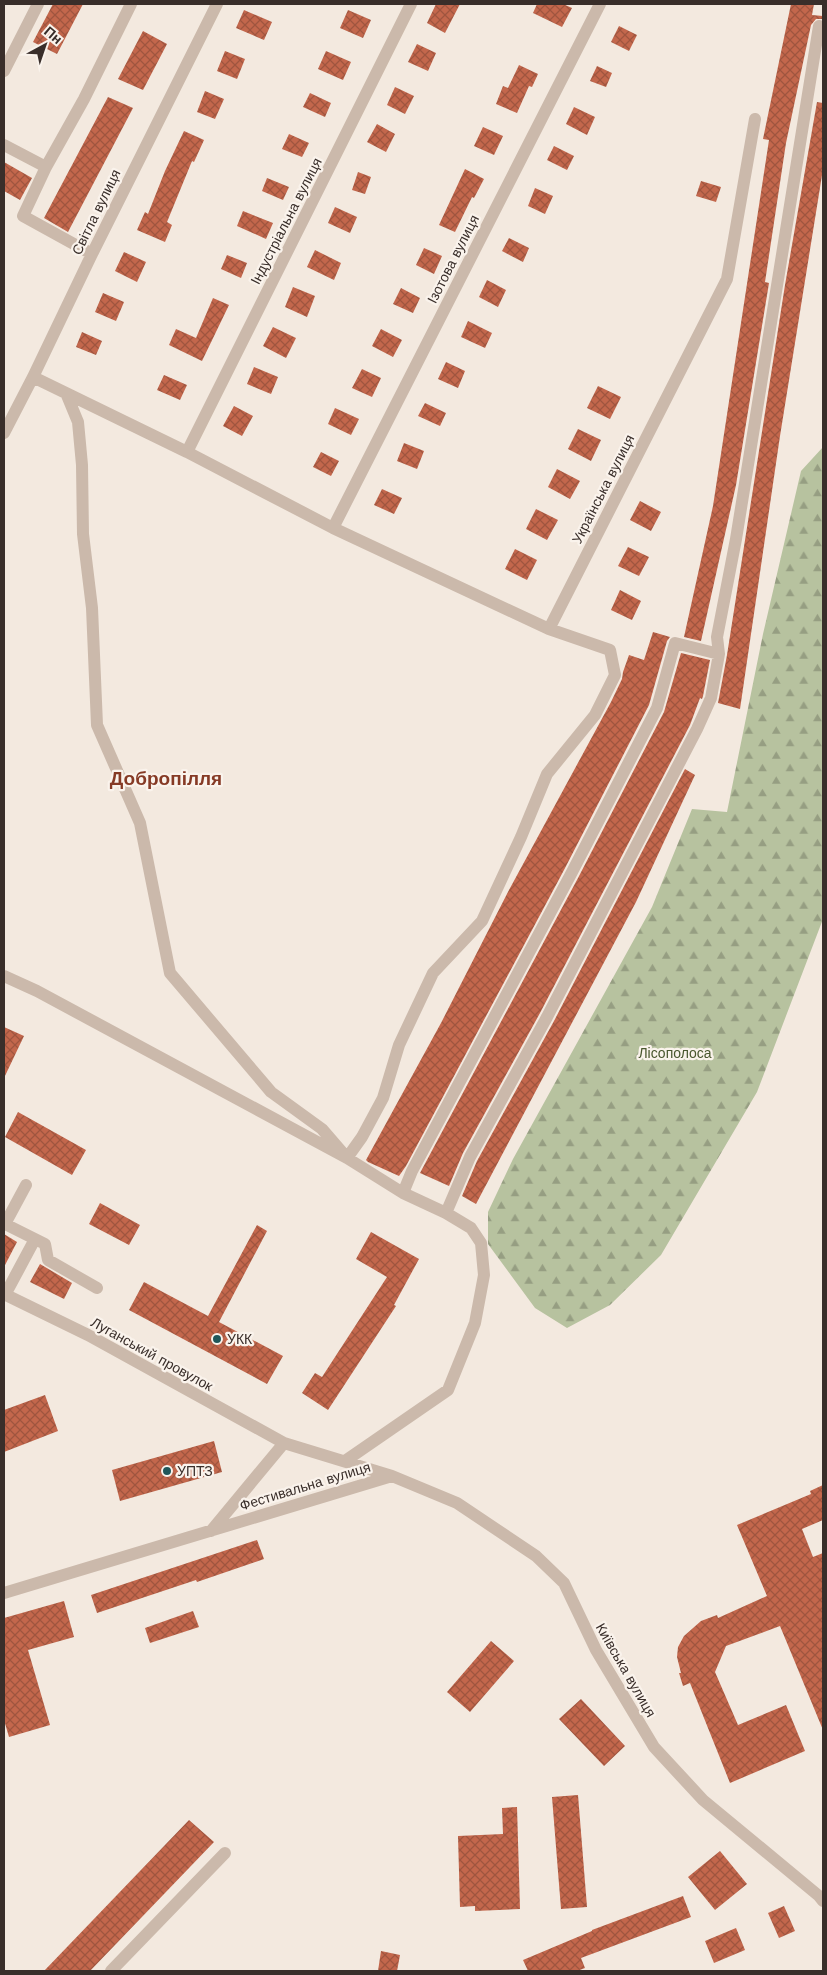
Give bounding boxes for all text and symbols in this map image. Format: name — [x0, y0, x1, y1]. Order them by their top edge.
north arrow — [20, 20, 70, 70]
text: Пн — [41, 23, 66, 47]
street label: Індустріальна вулиця — [247, 155, 325, 287]
street label: Світла вулиця — [68, 167, 124, 257]
street label: Ізотова вулиця — [424, 212, 482, 306]
street label: Українська вулиця — [569, 432, 637, 546]
district label: Добропілля — [110, 767, 222, 790]
park label: Лісополоса — [638, 1045, 712, 1061]
street label: Луганський провулок — [88, 1314, 216, 1395]
place label: УКК — [227, 1331, 253, 1347]
marker: УКК — [211, 1333, 223, 1345]
street label: Фестивальна вулиця — [238, 1458, 372, 1514]
place label: УПТЗ — [177, 1463, 213, 1479]
marker: УПТЗ — [161, 1465, 173, 1477]
street label: Київська вулиця — [593, 1620, 659, 1720]

